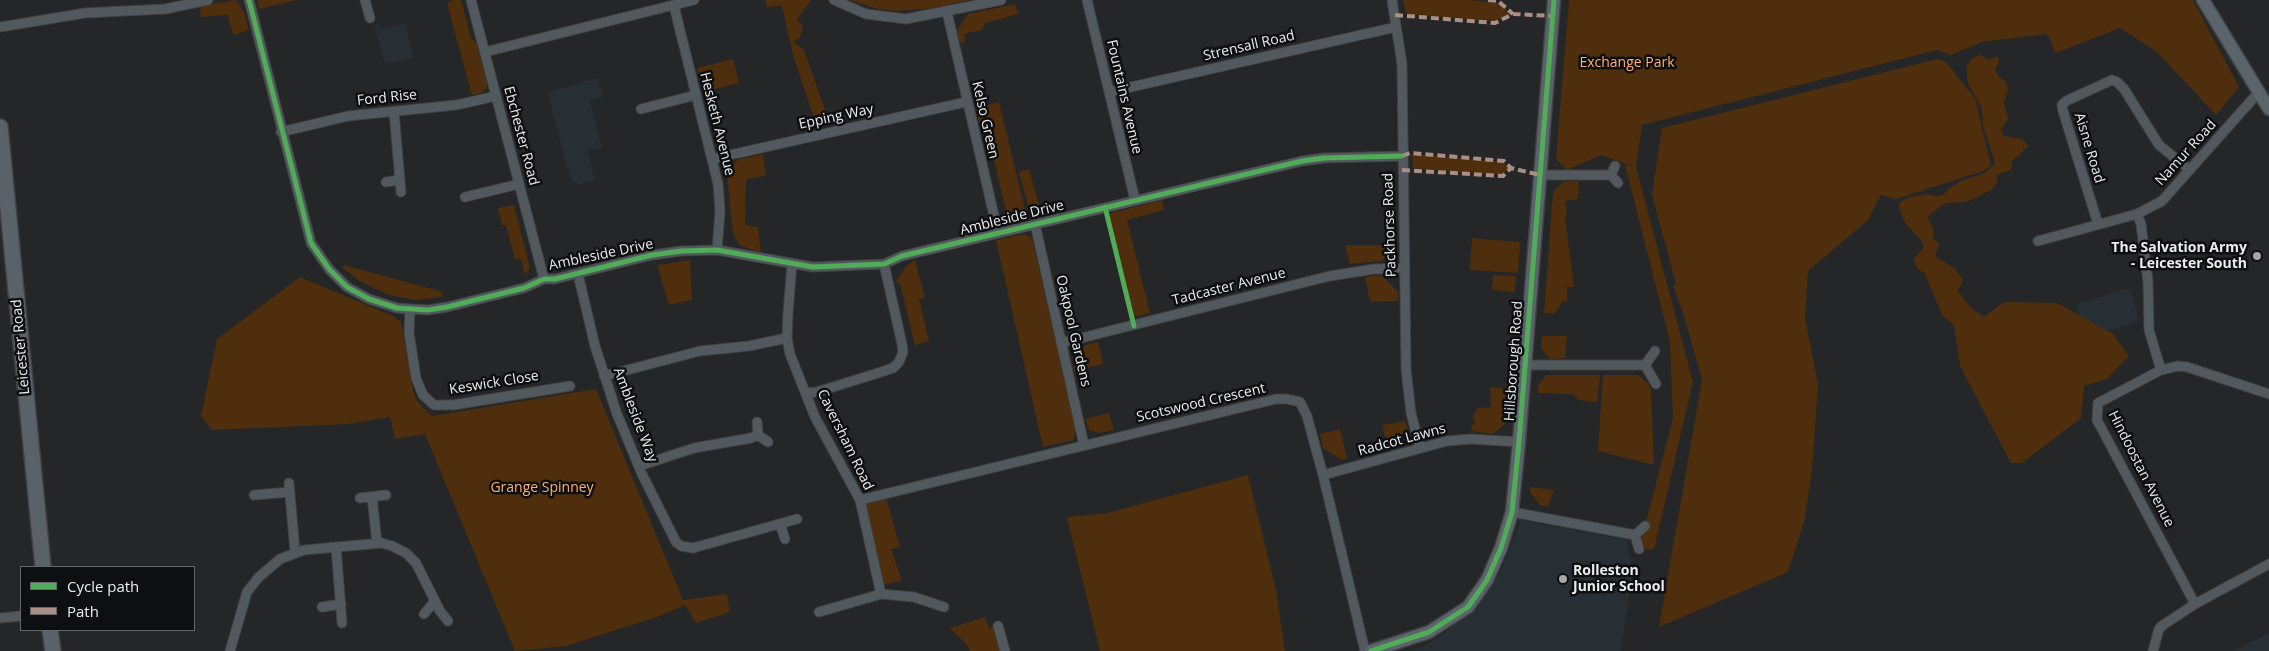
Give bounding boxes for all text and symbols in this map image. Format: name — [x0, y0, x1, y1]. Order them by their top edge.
street label: Strensall Road — [1202, 27, 1296, 65]
street label: Fountains Avenue — [1103, 38, 1145, 156]
park label: Exchange Park — [1579, 55, 1675, 71]
street label: Hesketh Avenue — [696, 71, 738, 177]
street label: Kelso Green — [968, 80, 1002, 160]
street label: Ebchester Road — [500, 85, 542, 187]
street label: Ford Rise — [356, 86, 418, 110]
street label: Epping Way — [797, 101, 875, 133]
street label: Aisne Road — [2070, 111, 2108, 185]
street label: Namur Road — [2152, 117, 2220, 189]
street label: Packhorse Road — [1380, 172, 1400, 278]
street label: Ambleside Drive — [958, 197, 1066, 239]
street label: Ambleside Drive — [547, 236, 655, 274]
place label: The Salvation Army - Leicester South — [2111, 240, 2247, 272]
marker: The Salvation Army - Leicester South — [2251, 250, 2263, 262]
street label: Tadcaster Avenue — [1171, 265, 1287, 309]
street label: Oakpool Gardens — [1052, 274, 1094, 388]
street label: Leicester Road — [8, 299, 34, 395]
street label: Hillsborough Road — [1501, 300, 1527, 422]
street label: Ambleside Way — [609, 365, 661, 465]
street label: Keswick Close — [448, 368, 540, 398]
street label: Scotswood Crescent — [1135, 380, 1267, 426]
street label: Caversham Road — [813, 387, 877, 493]
street label: Hindoostan Avenue — [2104, 408, 2178, 530]
street label: Radcot Lawns — [1356, 420, 1448, 460]
park label: Grange Spinney — [490, 480, 594, 496]
place label: Rolleston Junior School — [1573, 563, 1665, 596]
legend — [20, 566, 195, 631]
marker: Rolleston Junior School — [1557, 573, 1569, 585]
text: Cycle path — [67, 576, 139, 596]
text: Path — [67, 601, 99, 621]

